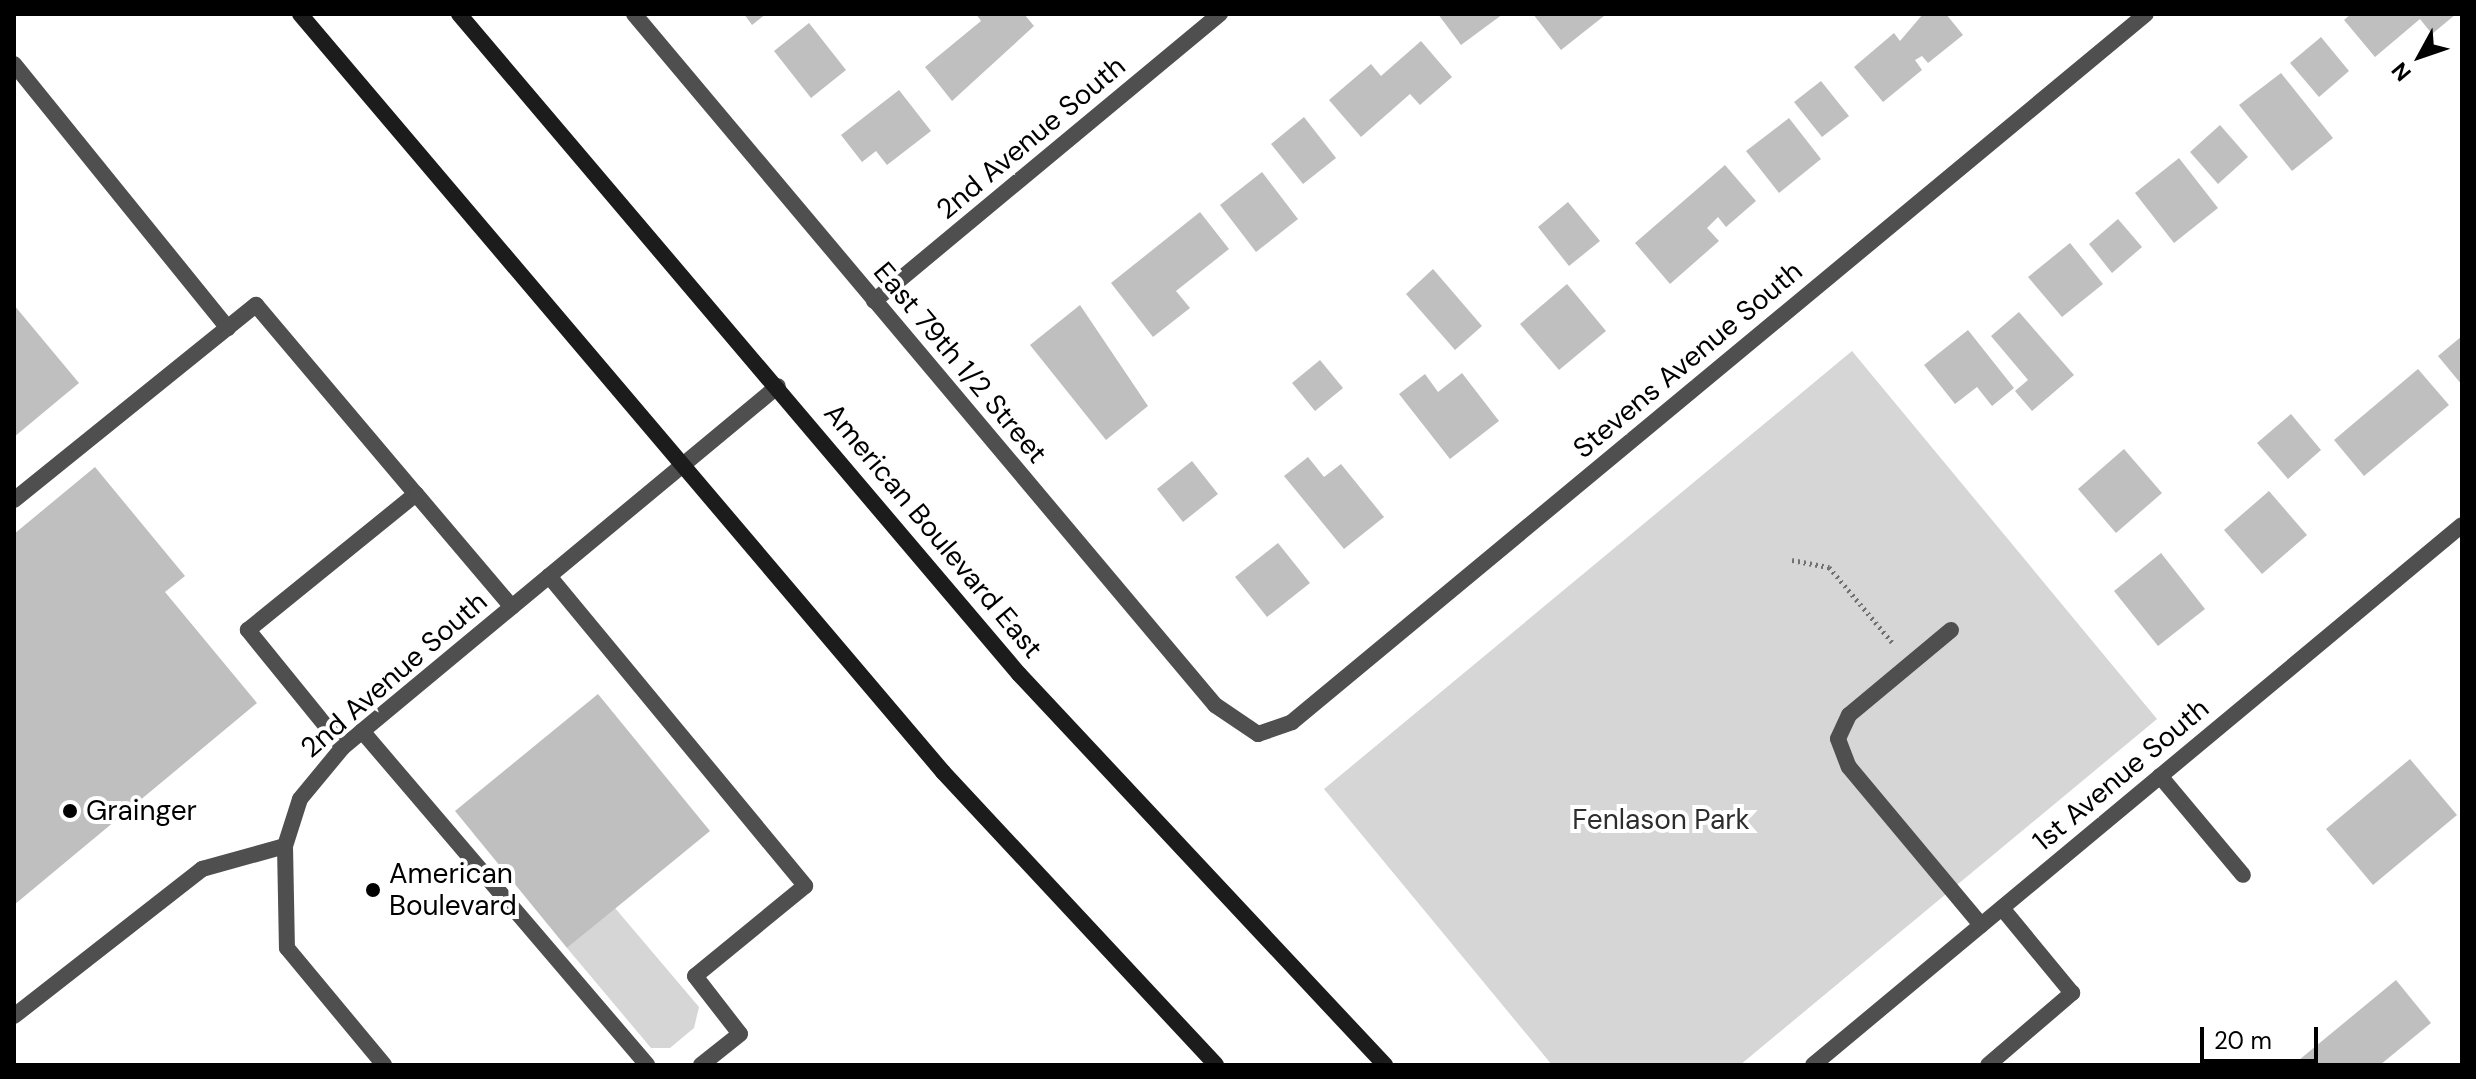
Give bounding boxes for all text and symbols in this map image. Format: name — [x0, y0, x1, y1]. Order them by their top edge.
north arrow — [2380, 16, 2460, 96]
street label: 2nd Avenue South — [930, 49, 1132, 227]
text: N — [2385, 56, 2418, 87]
street label: Stevens Avenue South — [1567, 254, 1809, 466]
street label: East 79th 1/2 Street — [866, 256, 1054, 470]
street label: American Boulevard East — [817, 397, 1049, 665]
street label: 2nd Avenue South — [294, 585, 494, 765]
street label: 1st Avenue South — [2026, 692, 2216, 858]
place label: Grainger — [86, 794, 197, 828]
marker: Grainger — [61, 802, 79, 820]
park label: Fenlason Park — [1572, 803, 1750, 837]
place label: American Boulevard — [389, 857, 517, 923]
marker: American Boulevard — [364, 881, 382, 899]
scale bar — [2204, 1011, 2322, 1061]
text: 20 m — [2214, 1025, 2272, 1056]

